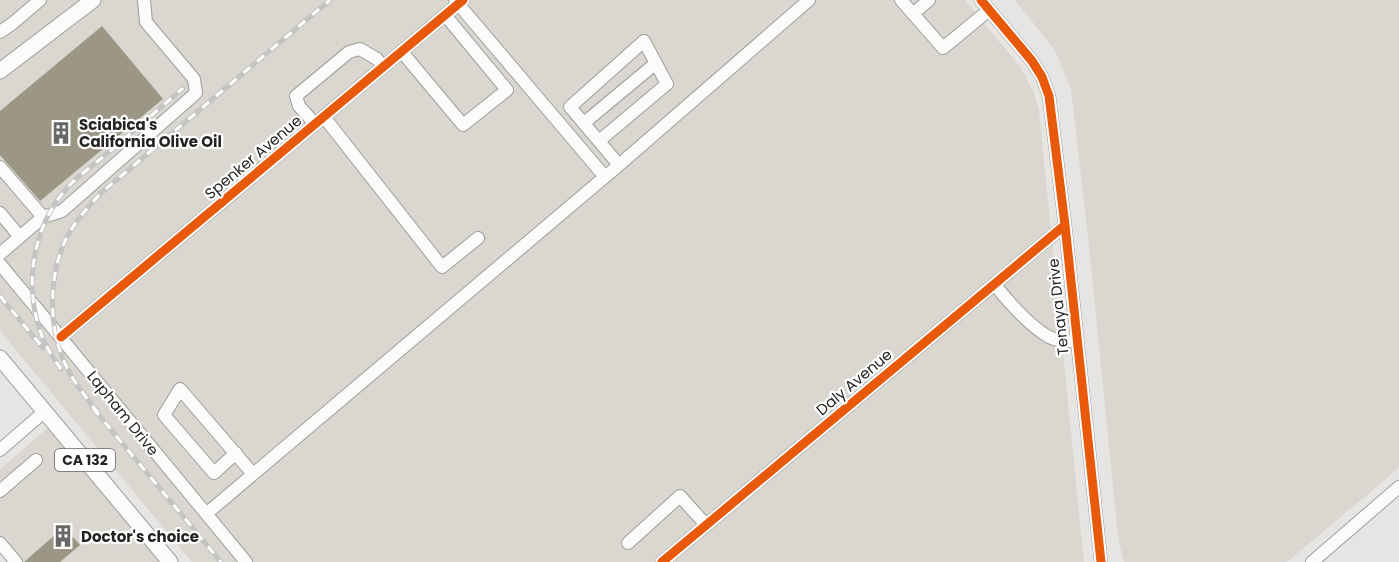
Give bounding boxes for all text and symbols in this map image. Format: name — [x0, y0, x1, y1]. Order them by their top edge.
street label: Spenker Avenue — [200, 110, 306, 204]
place label: Sciabica's California Olive Oil — [79, 114, 222, 152]
building icon: Sciabica's California Olive Oil — [48, 120, 74, 146]
street label: Tenaya Drive — [1042, 257, 1074, 357]
street label: Daly Avenue — [812, 344, 896, 420]
street label: Lapham Drive — [82, 366, 164, 460]
road number: CA 132 — [55, 449, 115, 471]
building icon: Doctor's choice — [50, 523, 76, 549]
place label: Doctor's choice — [81, 526, 199, 547]

